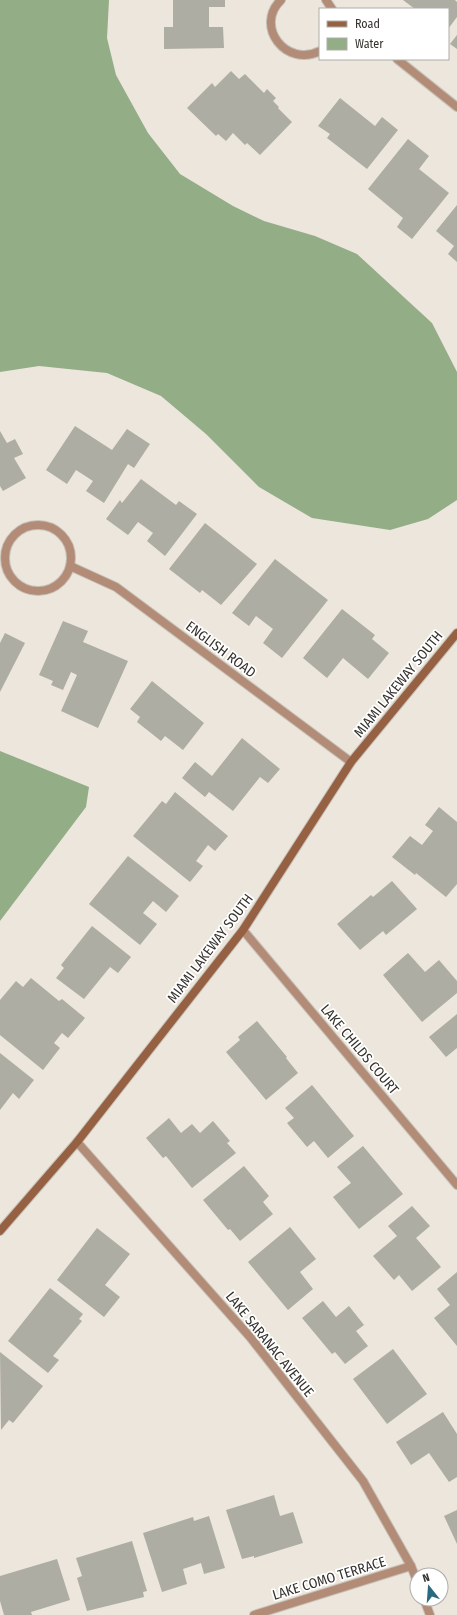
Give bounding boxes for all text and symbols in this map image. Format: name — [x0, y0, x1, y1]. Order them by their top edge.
legend — [319, 8, 449, 60]
text: Road — [355, 17, 380, 31]
text: Water — [355, 37, 384, 51]
street label: ENGLISH ROAD — [182, 618, 259, 681]
street label: MIAMI LAKEWAY SOUTH — [350, 628, 446, 741]
street label: MIAMI LAKEWAY SOUTH — [164, 891, 257, 1006]
street label: LAKE CHILDS COURT — [317, 1001, 403, 1098]
street label: LAKE SARANAC AVENUE — [222, 1288, 318, 1401]
street label: LAKE COMO TERRACE — [270, 1553, 388, 1604]
north arrow — [409, 1567, 449, 1607]
text: N — [421, 1571, 431, 1585]

